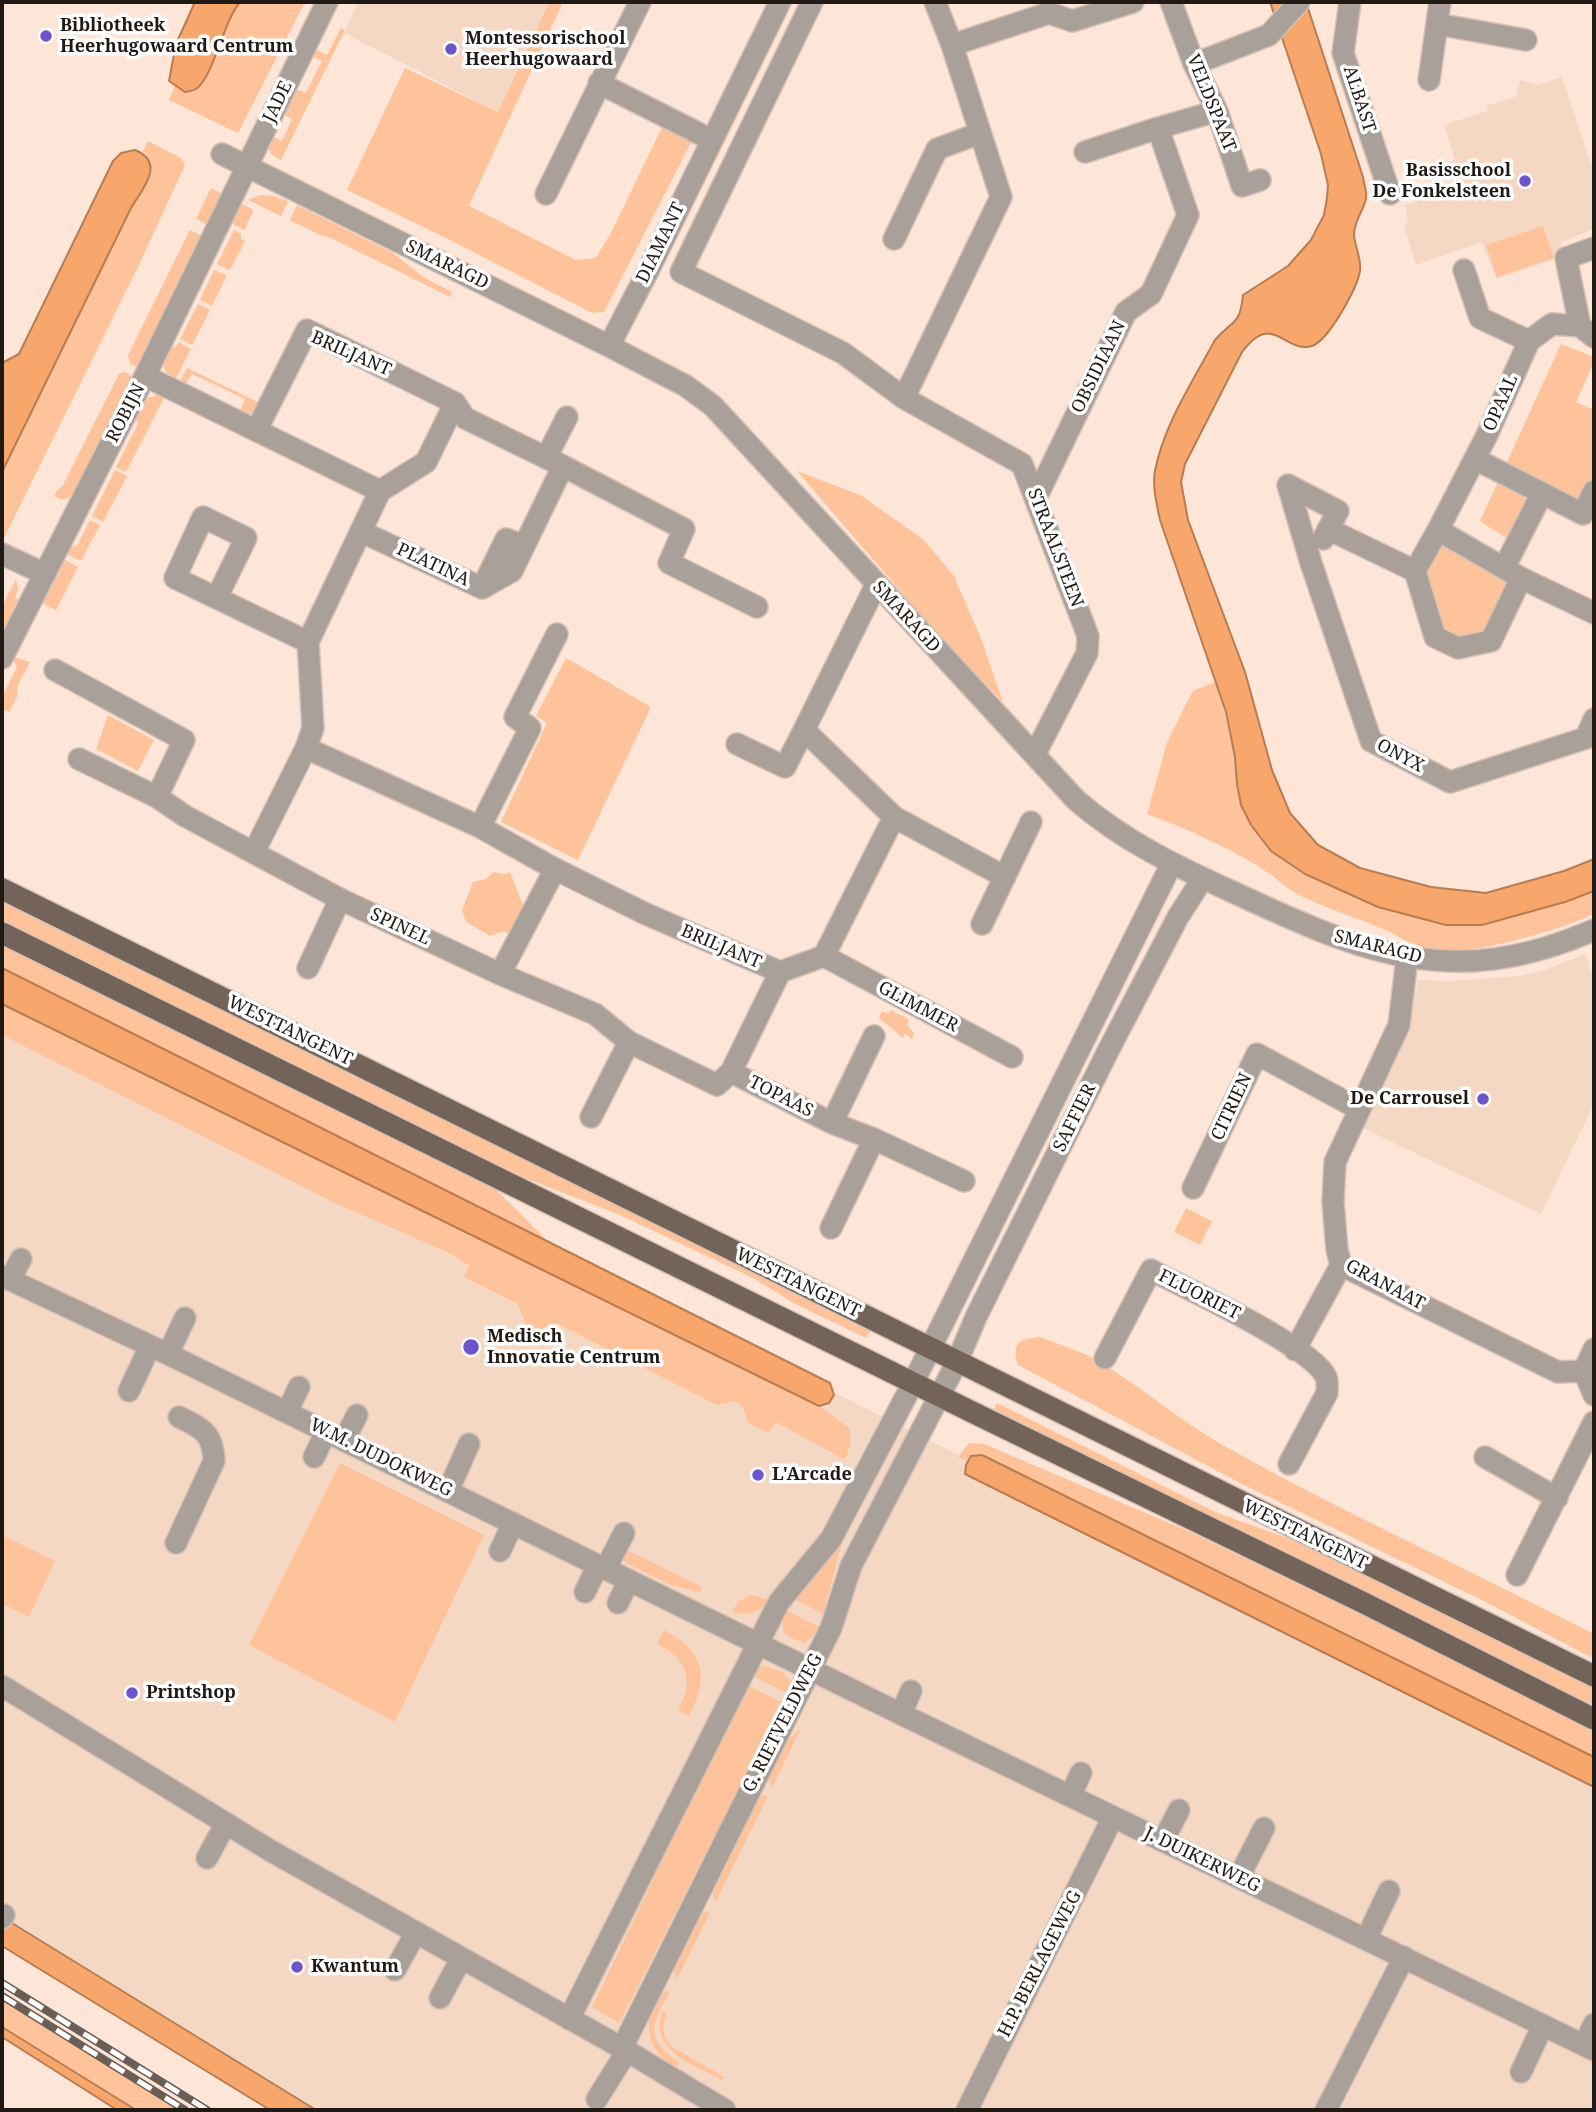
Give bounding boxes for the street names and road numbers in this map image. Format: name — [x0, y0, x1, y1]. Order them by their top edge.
street label: VELDSPAAT — [1182, 51, 1240, 155]
street label: ALBAST — [1338, 63, 1380, 135]
street label: JADE — [259, 78, 297, 126]
street label: DIAMANT — [632, 199, 690, 287]
street label: SMARAGD — [402, 236, 492, 294]
street label: OBSIDIAAN — [1067, 317, 1131, 417]
street label: BRILJANT — [308, 327, 394, 381]
street label: OPAAL — [1479, 371, 1523, 435]
street label: ROBIJN — [102, 380, 150, 446]
street label: STRAALSTEEN — [1022, 486, 1088, 610]
street label: PLATINA — [393, 539, 473, 591]
street label: SMARAGD — [868, 577, 944, 657]
street label: ONYX — [1373, 735, 1427, 777]
street label: SPINEL — [367, 904, 433, 950]
street label: BRILJANT — [678, 920, 764, 974]
street label: SMARAGD — [1332, 926, 1424, 968]
street label: GLIMMER — [874, 977, 962, 1037]
street label: WESTTANGENT — [224, 992, 356, 1070]
street label: CITRIEN — [1207, 1070, 1257, 1144]
street label: TOPAAS — [745, 1072, 817, 1122]
street label: SAFFIER — [1049, 1080, 1101, 1156]
street label: WESTTANGENT — [732, 1244, 864, 1322]
street label: GRANAAT — [1342, 1255, 1428, 1315]
street label: FLUORIET — [1155, 1265, 1243, 1325]
street label: W.M. DUDOKWEG — [306, 1414, 456, 1502]
street label: WESTTANGENT — [1239, 1496, 1371, 1574]
street label: G. RIETVELDWEG — [739, 1650, 827, 1796]
street label: J. DUIKERWEG — [1141, 1823, 1263, 1897]
street label: H.P. BERLAGEWEG — [994, 1887, 1086, 2041]

